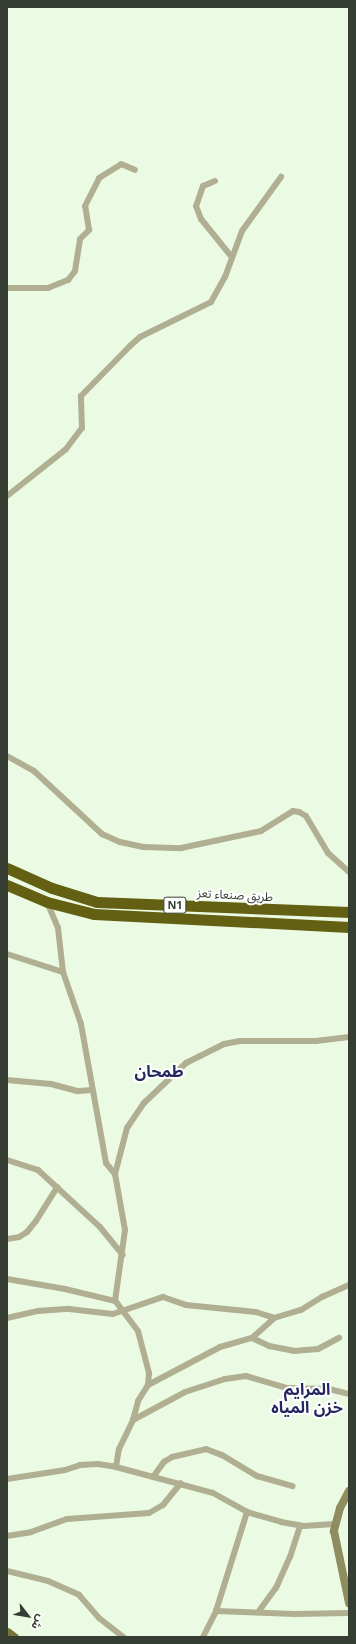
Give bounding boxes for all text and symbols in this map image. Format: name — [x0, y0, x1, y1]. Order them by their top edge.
street label: طريق صنعاء تعز — [197, 886, 273, 904]
road number: N1 — [163, 896, 187, 914]
district label: طمحان — [134, 1061, 184, 1081]
district label: المرايم خزن المياه — [271, 1379, 343, 1417]
north arrow — [8, 1596, 48, 1636]
text: ش — [28, 1612, 49, 1633]

